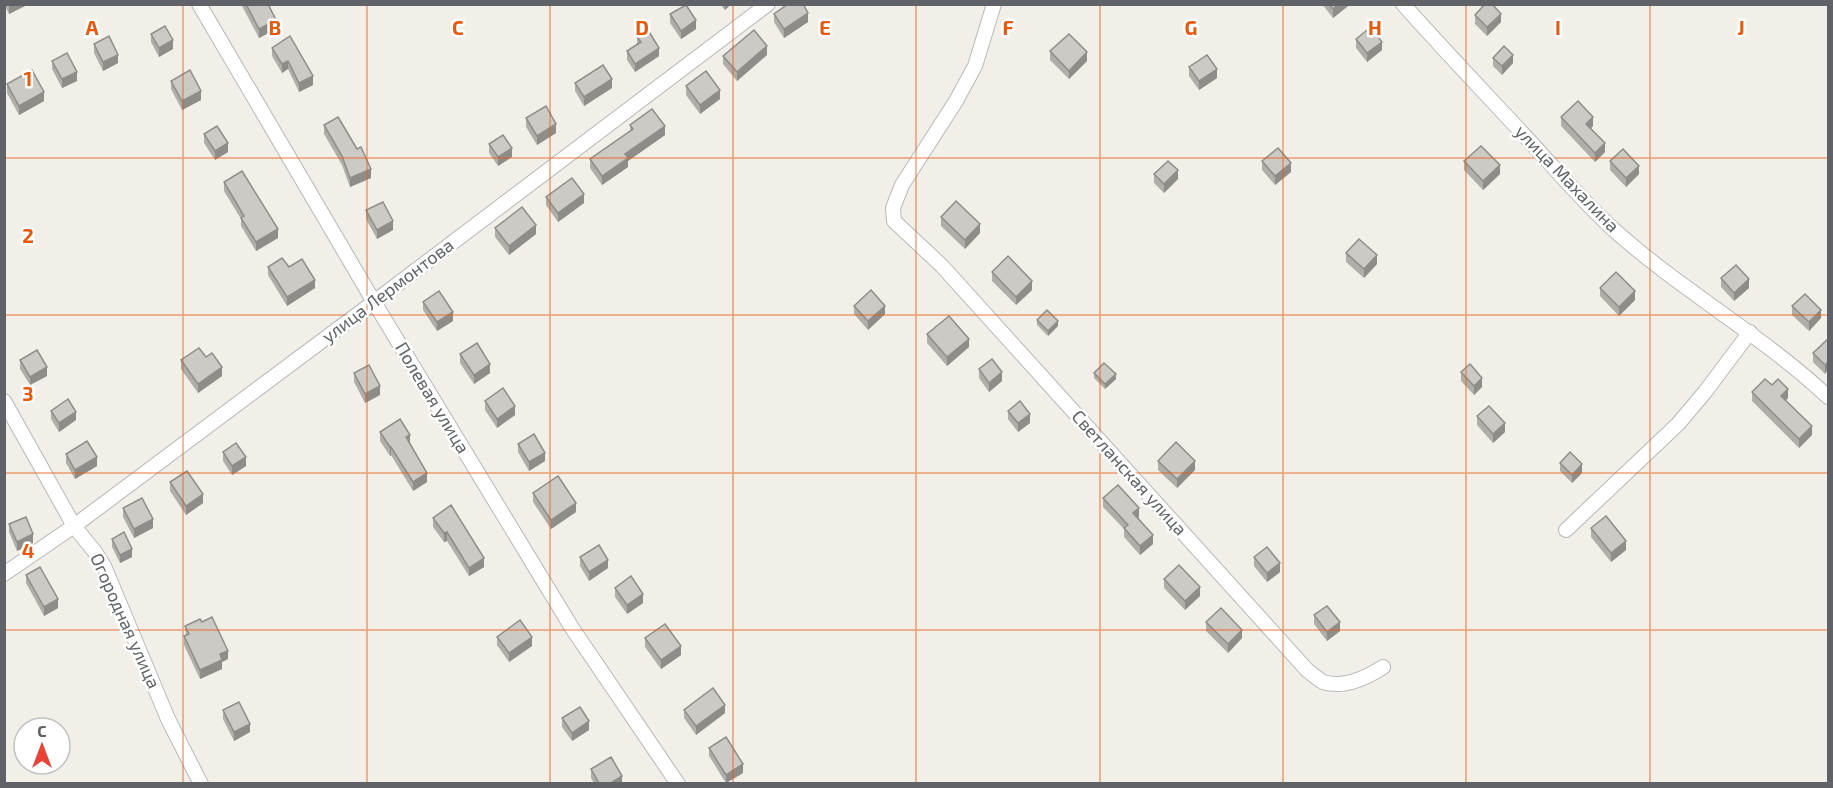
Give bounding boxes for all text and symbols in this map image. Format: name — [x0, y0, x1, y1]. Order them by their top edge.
text: A — [85, 15, 99, 39]
text: B — [269, 15, 281, 39]
text: C — [452, 15, 464, 39]
text: D — [635, 15, 649, 39]
text: E — [819, 15, 831, 39]
text: F — [1002, 15, 1014, 39]
text: G — [1185, 15, 1197, 39]
text: H — [1368, 15, 1382, 39]
text: I — [1555, 15, 1561, 39]
text: J — [1737, 15, 1745, 39]
text: 1 — [24, 66, 32, 90]
street label: улица Махалина — [1511, 120, 1624, 237]
text: 2 — [22, 223, 34, 247]
street label: улица Лермонтова — [317, 233, 458, 347]
street label: Полевая улица — [391, 338, 475, 457]
text: 3 — [22, 381, 34, 405]
street label: Светланская улица — [1068, 405, 1192, 540]
text: 4 — [22, 538, 35, 562]
street label: Огородная улица — [86, 549, 166, 692]
north arrow — [12, 716, 72, 776]
text: С — [37, 721, 47, 740]

